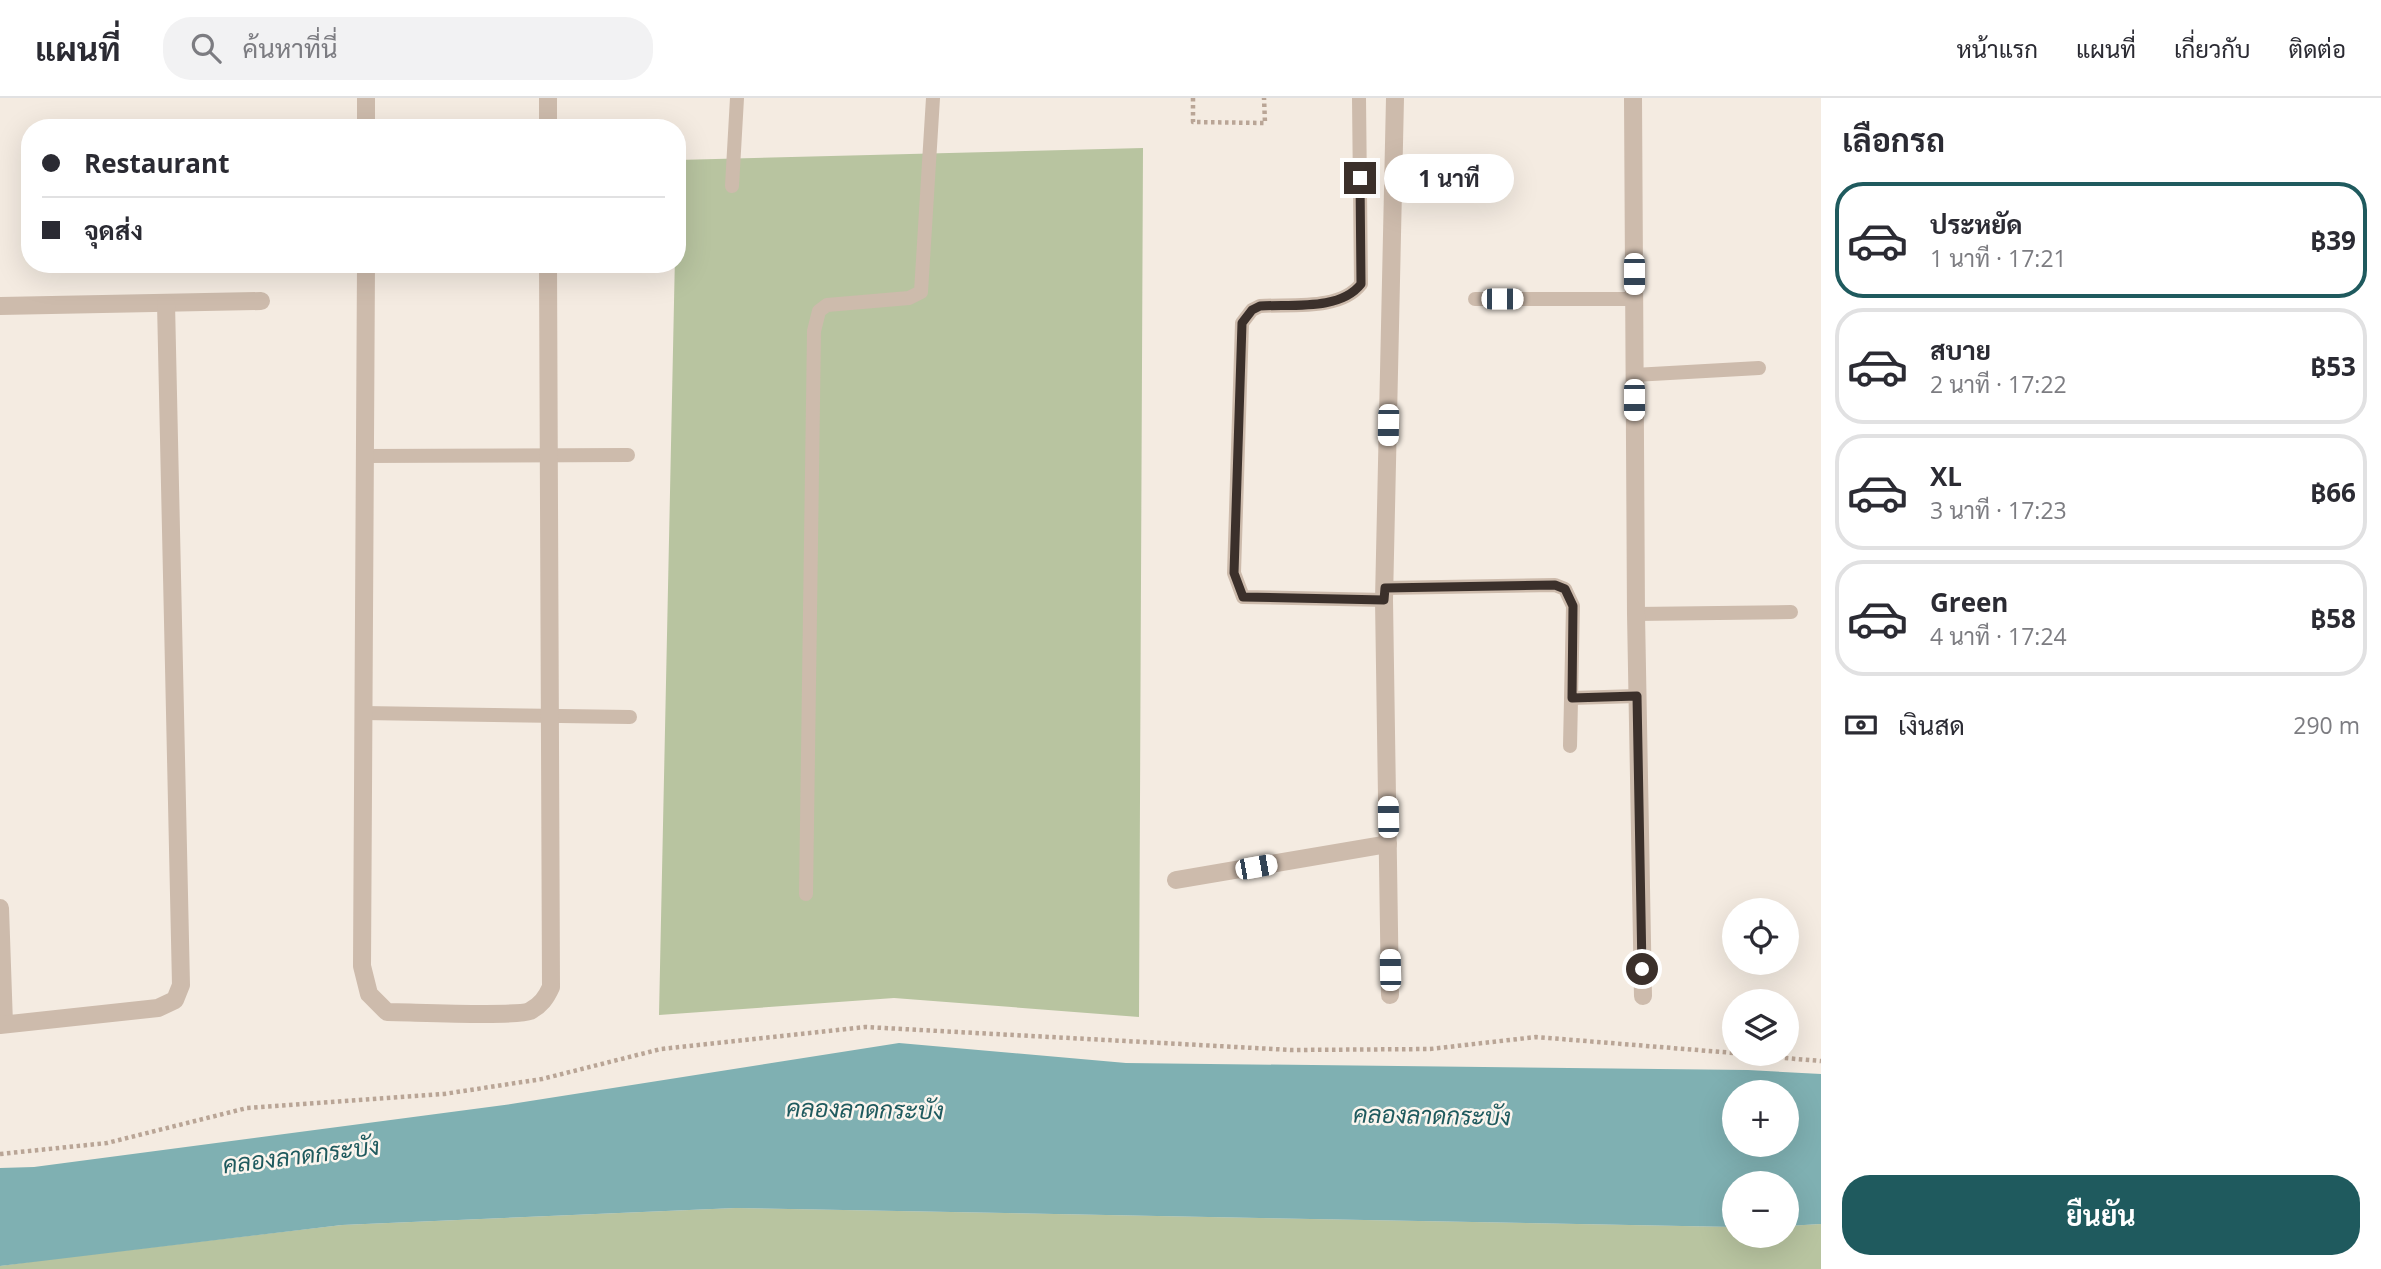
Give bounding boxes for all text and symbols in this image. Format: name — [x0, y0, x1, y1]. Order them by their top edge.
search box — [163, 17, 653, 80]
text: แผนที่ — [35, 26, 121, 71]
icon: search — [187, 29, 225, 67]
text: ค้นหาที่นี่ — [243, 30, 338, 66]
text: หน้าแรก — [1957, 32, 2038, 65]
text: แผนที่ — [2076, 32, 2136, 65]
text: เกี่ยวกับ — [2174, 32, 2251, 65]
text: ติดต่อ — [2289, 32, 2346, 65]
text: เลือกรถ — [1842, 118, 1945, 161]
text: Restaurant — [84, 145, 229, 181]
callout: 1 นาที — [1384, 154, 1514, 202]
route end — [1344, 162, 1376, 194]
text: 1 นาที — [1418, 162, 1480, 194]
text: ประหยัด — [1930, 206, 2023, 242]
icon: car — [1846, 209, 1909, 272]
text: จุดส่ง — [84, 212, 143, 248]
text: ฿39 — [2311, 222, 2356, 258]
text: 1 นาที · 17:21 — [1930, 242, 2067, 274]
car — [1624, 253, 1645, 295]
car — [1482, 289, 1524, 310]
text: สบาย — [1930, 332, 1991, 368]
icon: car — [1846, 335, 1909, 398]
text: ฿53 — [2311, 348, 2356, 384]
text: 2 นาที · 17:22 — [1930, 368, 2067, 400]
car — [1624, 379, 1645, 421]
car — [1378, 404, 1399, 446]
text: XL — [1930, 458, 1962, 494]
icon: car — [1846, 461, 1909, 524]
text: ฿66 — [2311, 474, 2356, 510]
text: 3 นาที · 17:23 — [1930, 494, 2067, 526]
text: Green — [1930, 584, 2008, 620]
icon: car — [1846, 587, 1909, 650]
text: ฿58 — [2311, 600, 2356, 636]
text: 4 นาที · 17:24 — [1930, 620, 2067, 652]
icon: cash — [1842, 706, 1880, 744]
text: เงินสด — [1898, 707, 1965, 743]
text: 290 m — [2293, 709, 2360, 741]
car — [1378, 796, 1399, 838]
car — [1234, 853, 1279, 881]
map controls — [1722, 898, 1799, 1248]
button: locate — [1722, 898, 1799, 975]
car — [1380, 949, 1401, 991]
route start — [1626, 953, 1658, 985]
button: layers — [1722, 989, 1799, 1066]
button: + — [1722, 1080, 1799, 1157]
water label: คลองลาดกระบัง — [786, 1091, 944, 1126]
water label: คลองลาดกระบัง — [1353, 1097, 1511, 1132]
water label: คลองลาดกระบัง — [221, 1129, 381, 1181]
button: − — [1722, 1171, 1799, 1248]
button: ยืนยัน — [1842, 1175, 2360, 1255]

